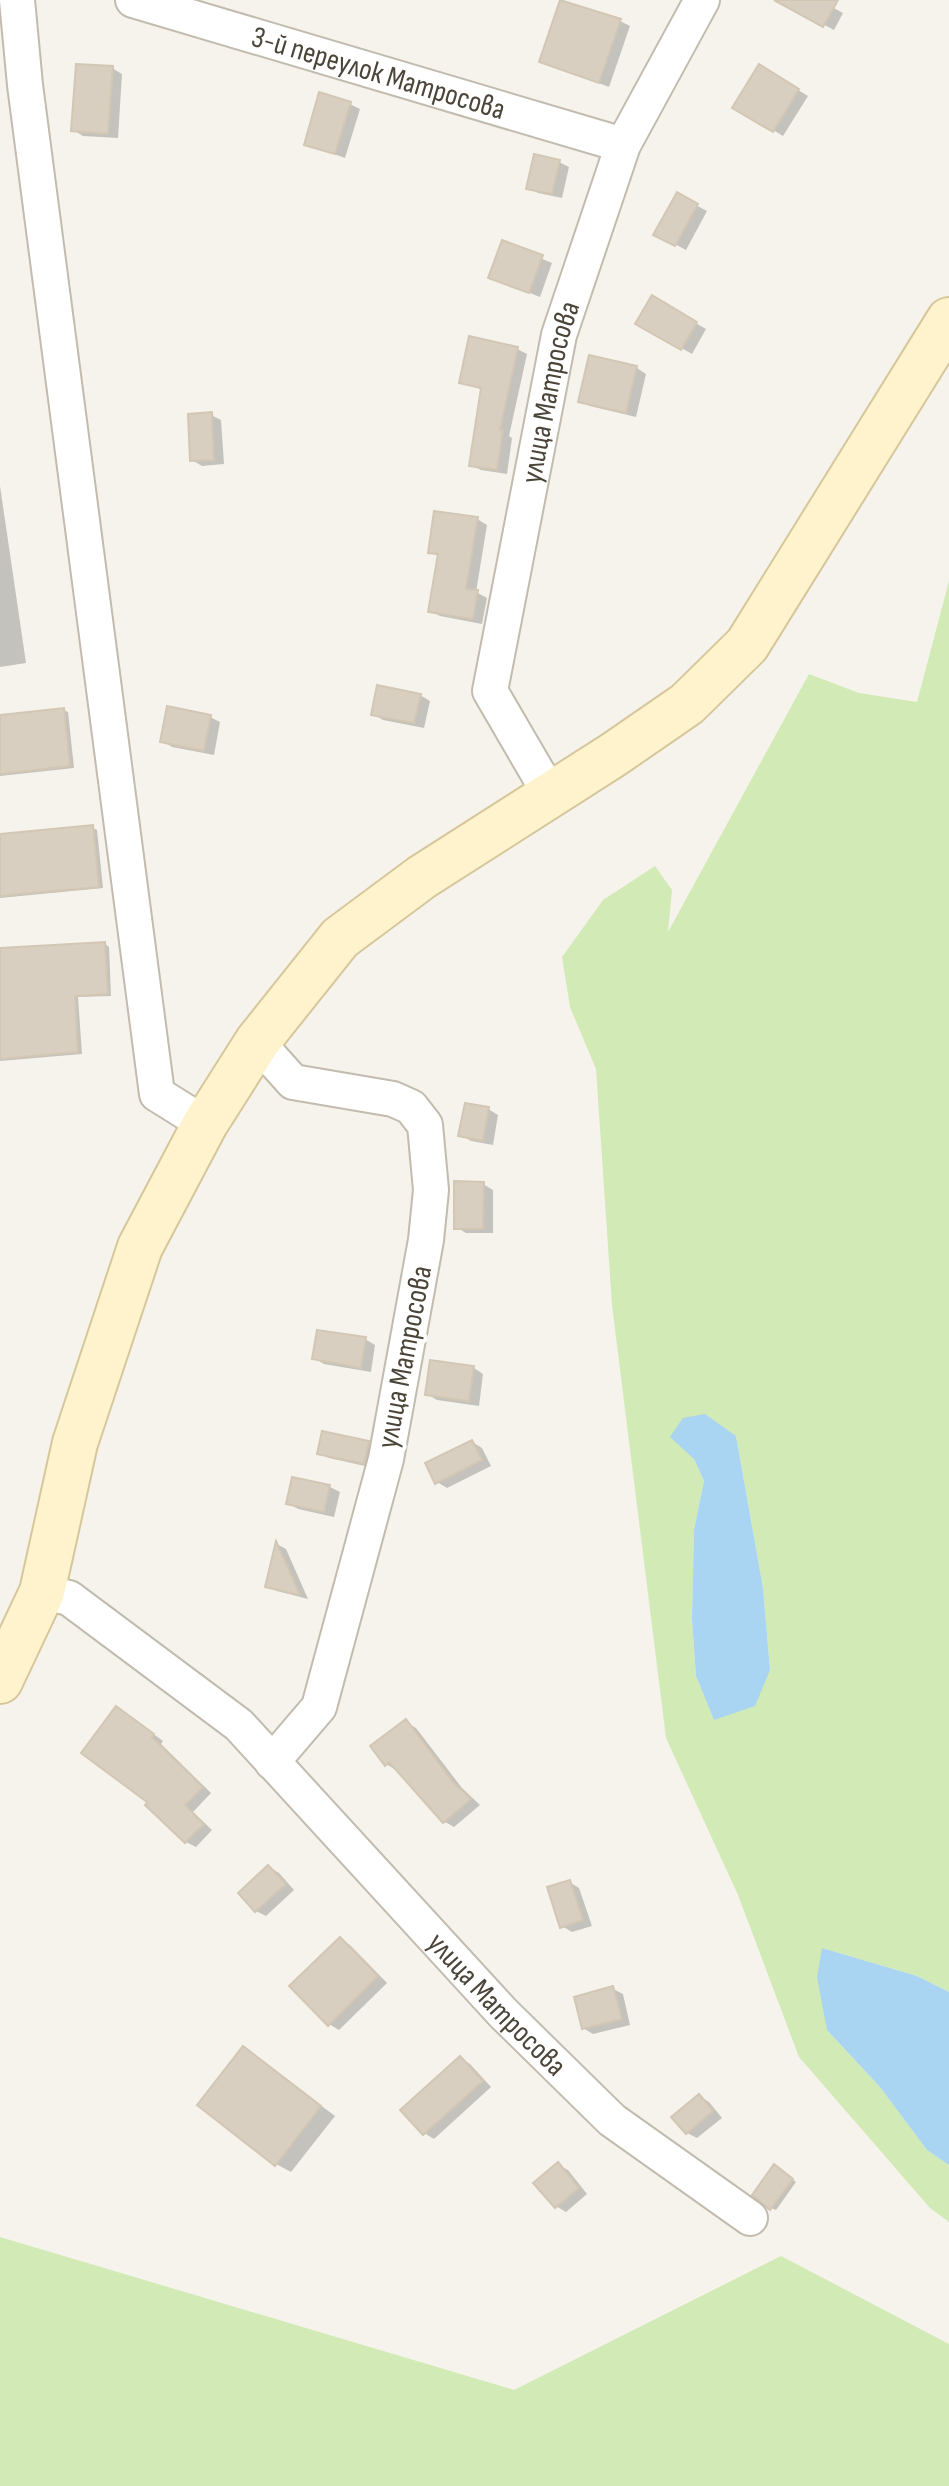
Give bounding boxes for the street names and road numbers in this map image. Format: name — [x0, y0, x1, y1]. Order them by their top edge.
street label: 3-й переулок Матросова — [247, 19, 509, 128]
street label: улица Матросова — [514, 297, 588, 486]
street label: улица Матросова — [370, 1263, 440, 1452]
street label: улица Матросова — [419, 1925, 573, 2084]

